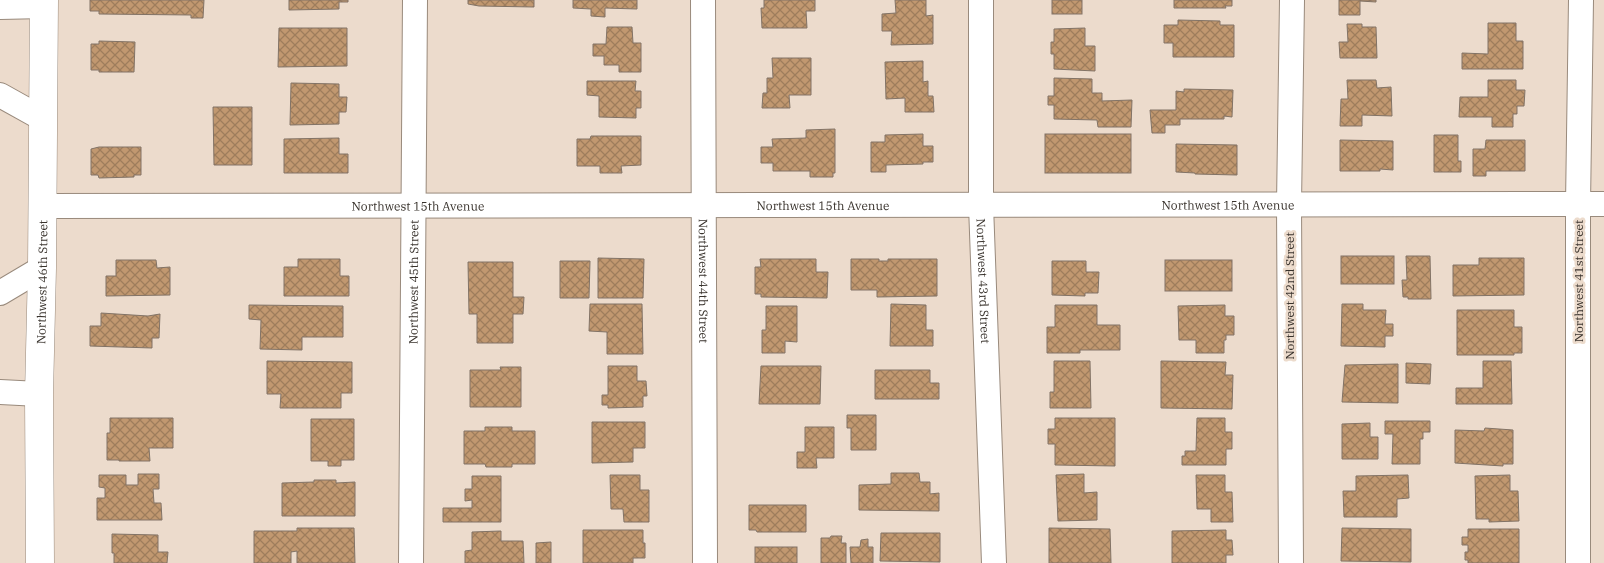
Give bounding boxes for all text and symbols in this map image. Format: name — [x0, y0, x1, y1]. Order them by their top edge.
street label: Northwest 15th Avenue — [757, 197, 889, 213]
street label: Northwest 15th Avenue — [1162, 197, 1294, 212]
street label: Northwest 15th Avenue — [352, 198, 484, 213]
street label: Northwest 43rd Street — [974, 218, 994, 344]
street label: Northwest 44th Street — [696, 219, 712, 343]
street label: Northwest 46th Street — [33, 220, 50, 344]
street label: Northwest 45th Street — [405, 220, 421, 344]
street label: Northwest 41st Street — [1571, 220, 1586, 342]
street label: Northwest 42nd Street — [1282, 232, 1297, 360]

